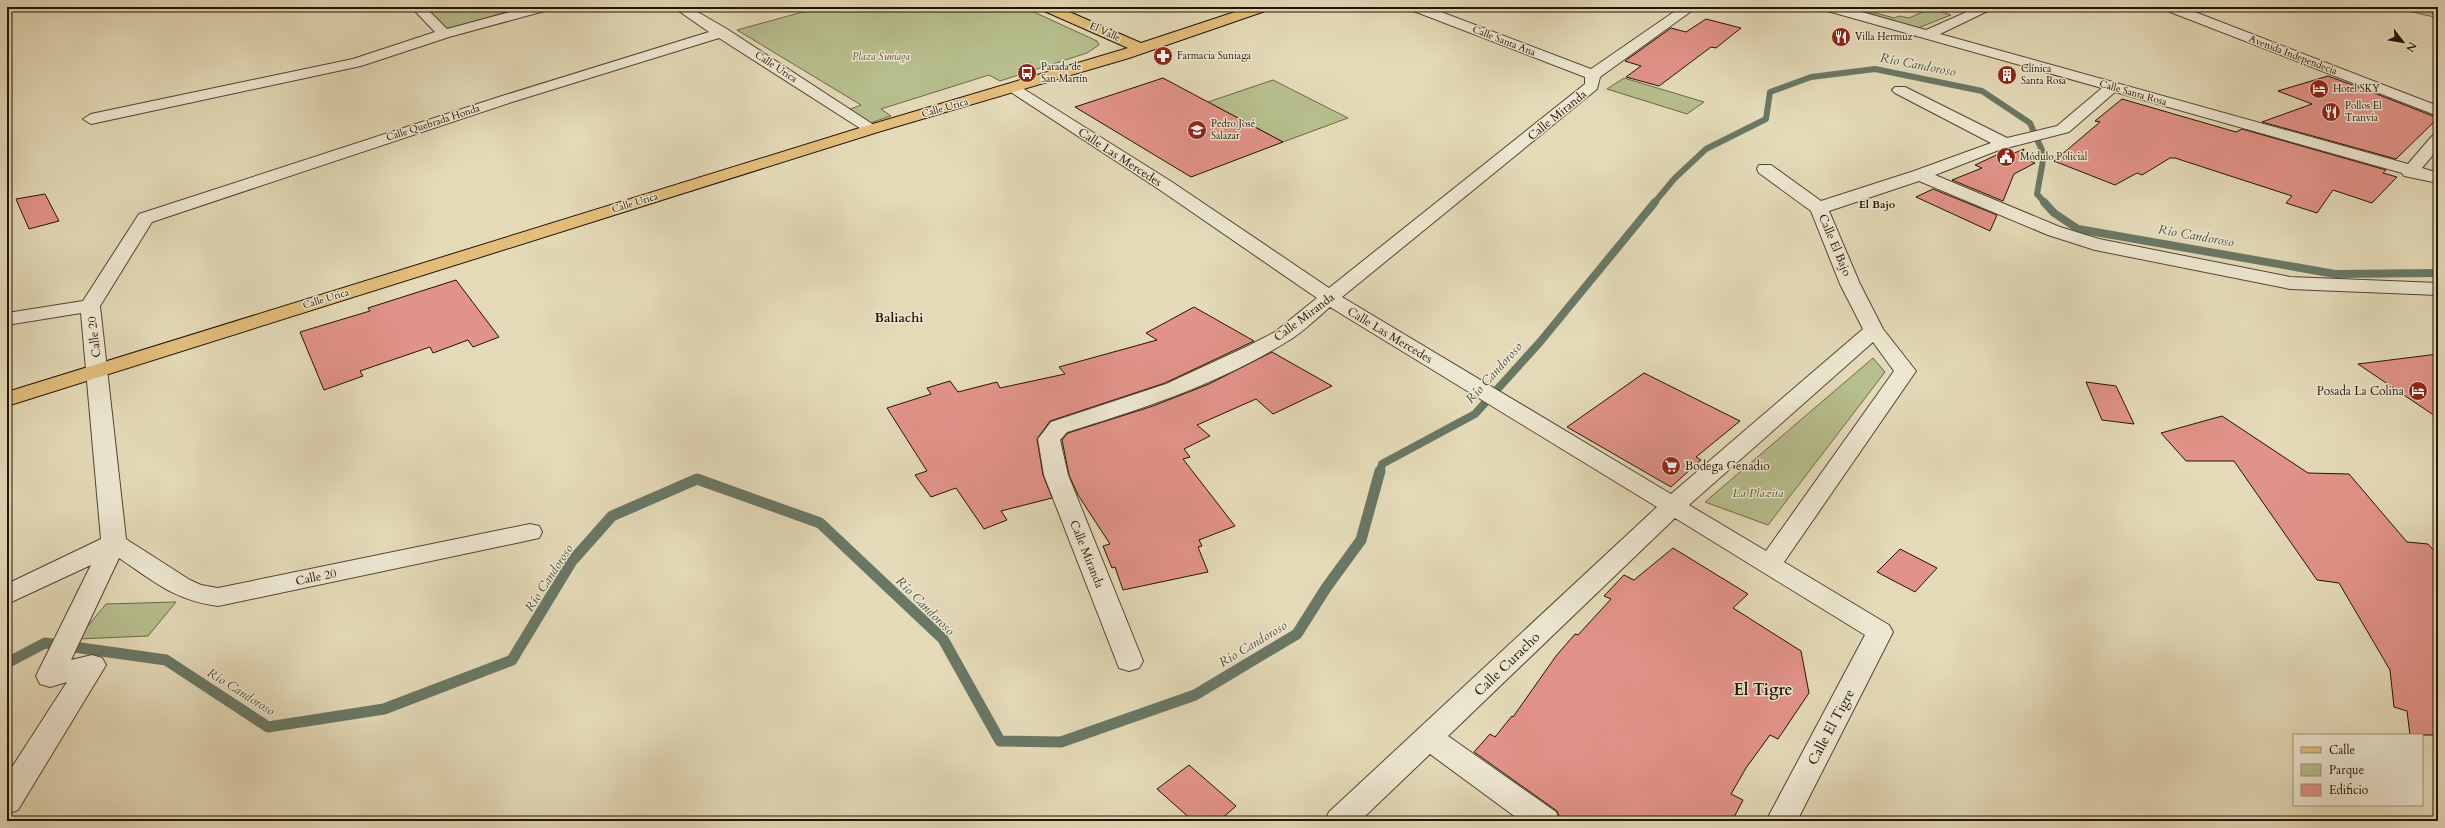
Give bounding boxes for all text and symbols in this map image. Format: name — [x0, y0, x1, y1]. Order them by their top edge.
street label: El Valle — [1087, 19, 1123, 45]
north arrow — [2383, 22, 2423, 62]
street label: Calle Santa Ana — [1470, 23, 1538, 60]
restaurant icon: Villa Hermuz — [1830, 26, 1852, 48]
place label: Villa Hermuz — [1855, 30, 1913, 44]
street label: Avenida Independecia — [2247, 32, 2340, 79]
text: N — [2402, 39, 2420, 55]
pharmacy icon: Farmacia Suniaga — [1152, 45, 1174, 67]
street label: Calle Úrica — [752, 47, 801, 86]
place label: Farmacia Suniaga — [1177, 49, 1252, 63]
water label: Río Candoroso — [1879, 49, 1957, 81]
park label: Plaza Suniaga — [852, 50, 910, 64]
place label: Parada de San Martín — [1041, 60, 1088, 86]
bus stop icon: Parada de San Martín — [1016, 62, 1038, 84]
place label: Clínica Santa Rosa — [2021, 62, 2067, 88]
building icon: Clínica Santa Rosa — [1996, 64, 2018, 86]
street label: Calle Santa Rosa — [2098, 77, 2169, 109]
hotel icon: Hotel SKY — [2308, 78, 2330, 100]
place label: Hotel SKY — [2333, 82, 2380, 96]
street label: Calle Miranda — [1524, 86, 1591, 144]
street label: Calle Urica — [920, 94, 971, 121]
place label: Pollos El Tranvía — [2345, 99, 2382, 125]
street label: Calle Quebrada Honda — [384, 101, 482, 145]
restaurant icon: Pollos El Tranvía — [2320, 101, 2342, 123]
place label: Pedro José Salazar — [1211, 117, 1256, 143]
school or university icon: Pedro José Salazar — [1186, 119, 1208, 141]
street label: Calle Las Mercedes — [1075, 124, 1165, 190]
public building icon: Módulo Policial — [1995, 146, 2017, 168]
place label: Módulo Policial — [2020, 150, 2088, 164]
street label: Calle Urica — [610, 189, 661, 217]
district label: El Bajo — [1859, 197, 1896, 212]
street label: Calle El Bajo — [1815, 211, 1855, 279]
water label: Río Candoroso — [2157, 220, 2235, 252]
street label: Calle Urica — [301, 285, 352, 313]
street label: Calle Miranda — [1271, 289, 1338, 345]
street label: Calle Las Mercedes — [1344, 303, 1436, 367]
district label: Baliachi — [875, 309, 923, 327]
street label: Calle 20 — [84, 315, 104, 359]
water label: Río Candoroso — [1462, 338, 1526, 408]
hotel icon: Posada La Colina — [2407, 380, 2429, 402]
place label: Posada La Colina — [2317, 383, 2405, 399]
supermarket icon: Bodega Genadio — [1660, 455, 1682, 477]
place label: Bodega Genadio — [1685, 458, 1770, 474]
park label: La Plazita — [1733, 485, 1784, 501]
street label: Calle Miranda — [1066, 518, 1108, 591]
water label: Río Candoroso — [521, 541, 577, 615]
street label: Calle 20 — [294, 565, 338, 589]
water label: Río Candoroso — [891, 572, 959, 640]
water label: Río Candoroso — [1215, 616, 1291, 672]
street label: Calle Curacho — [1470, 627, 1545, 700]
water label: Río Candoroso — [204, 664, 278, 720]
district label: El Tigre — [1734, 679, 1793, 701]
street label: Calle El Tigre — [1803, 686, 1859, 768]
legend — [2293, 734, 2423, 806]
text: Calle — [2329, 742, 2355, 758]
text: Parque — [2329, 762, 2364, 778]
text: Edificio — [2329, 782, 2369, 798]

